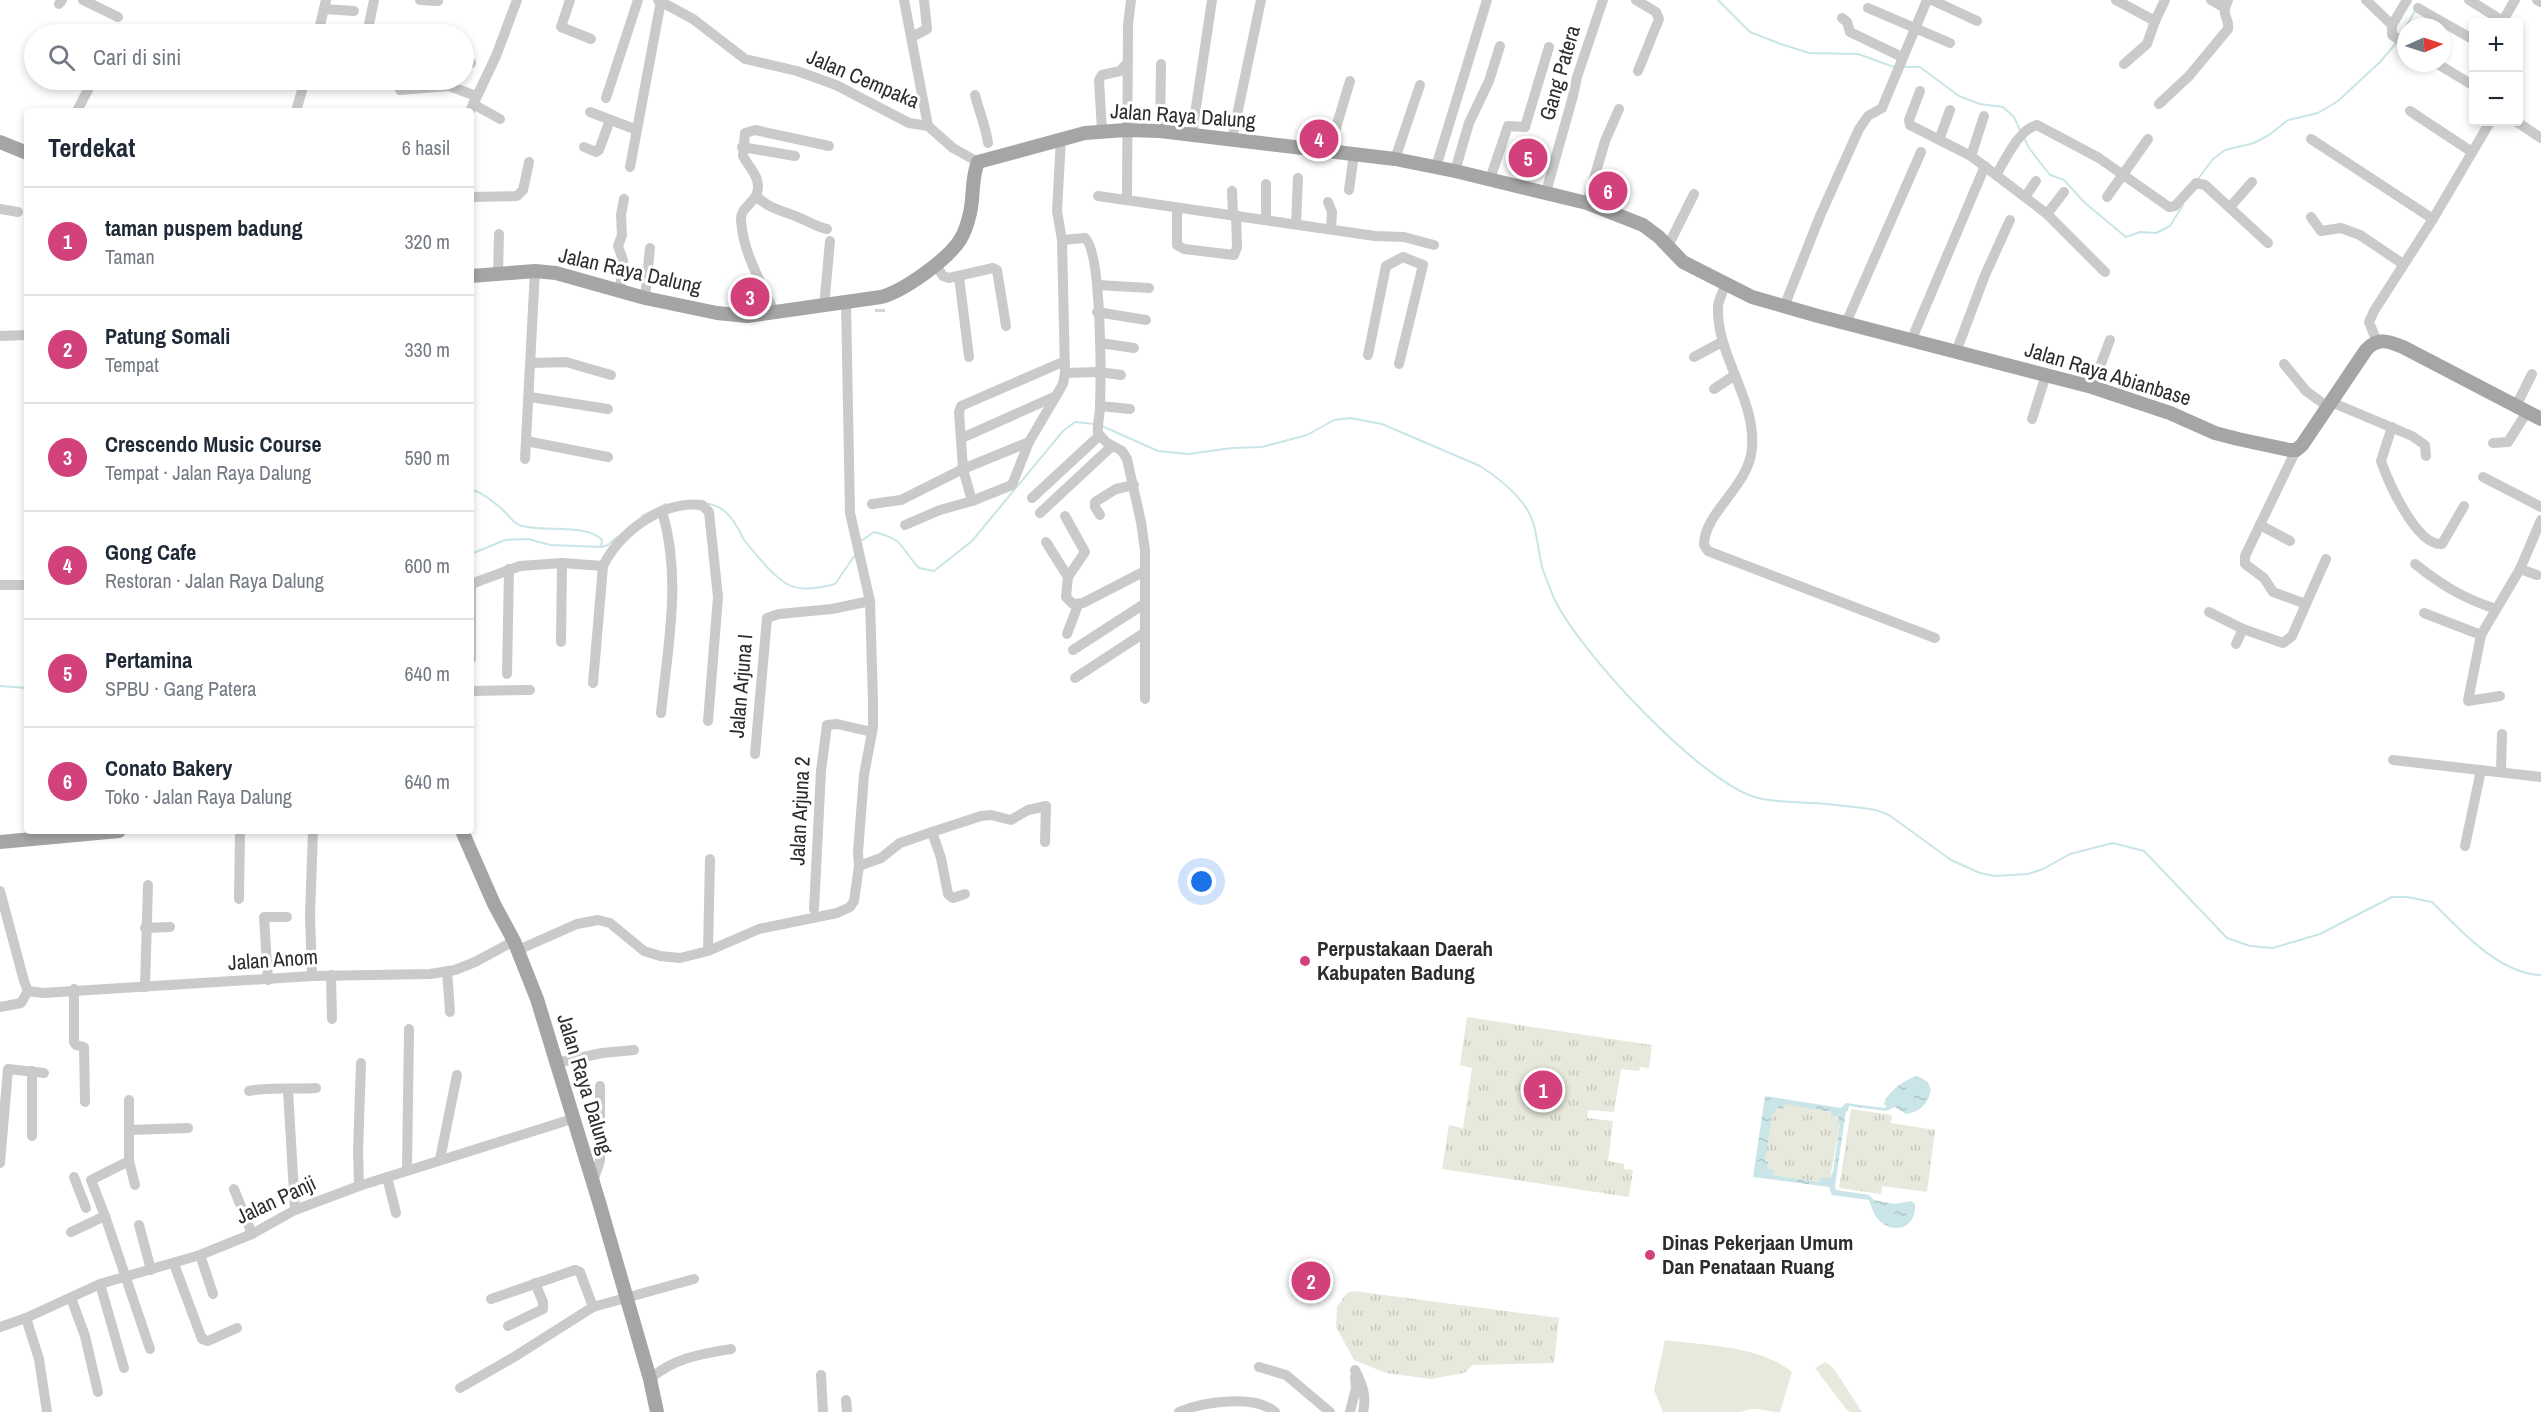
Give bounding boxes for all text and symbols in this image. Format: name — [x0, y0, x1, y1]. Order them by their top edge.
north arrow — [2397, 18, 2451, 72]
map controls — [2469, 18, 2523, 126]
button: + — [2469, 18, 2523, 72]
street label: Gang Patera — [1532, 22, 1587, 124]
search box — [24, 24, 474, 90]
icon: search — [45, 41, 78, 74]
text: Cari di sini — [93, 42, 181, 72]
street label: Jalan Cempaka — [802, 42, 924, 115]
button: − — [2469, 72, 2523, 126]
street label: Jalan Raya Dalung — [1109, 96, 1257, 135]
pin: 4 — [1300, 116, 1338, 162]
text: Terdekat — [48, 130, 135, 165]
text: 6 hasil — [402, 134, 450, 161]
pin: 5 — [1508, 136, 1547, 180]
pin: 6 — [1588, 168, 1628, 213]
text: taman puspem badung — [105, 213, 302, 243]
text: 1 — [63, 228, 72, 255]
text: 320 m — [404, 228, 450, 255]
street label: Jalan Raya Dalung — [556, 240, 705, 301]
text: Taman — [105, 243, 155, 270]
pin: 3 — [730, 274, 770, 320]
text: Patung Somali — [105, 321, 230, 351]
street label: Jalan Raya Abianbase — [2022, 334, 2195, 413]
text: 2 — [63, 336, 72, 363]
text: 330 m — [404, 336, 450, 363]
text: Tempat — [105, 351, 159, 378]
text: Crescendo Music Course — [105, 429, 322, 459]
text: 3 — [63, 444, 72, 471]
text: 590 m — [404, 444, 450, 471]
text: Tempat · Jalan Raya Dalung — [105, 459, 311, 486]
text: Gong Cafe — [105, 537, 196, 567]
text: 4 — [63, 552, 72, 579]
text: 600 m — [404, 552, 450, 579]
text: Restoran · Jalan Raya Dalung — [105, 567, 324, 594]
street label: Jalan Arjuna I — [722, 633, 759, 739]
text: Pertamina — [105, 645, 192, 675]
text: 5 — [63, 660, 72, 687]
text: 640 m — [404, 660, 450, 687]
text: SPBU · Gang Patera — [105, 675, 256, 702]
text: Conato Bakery — [105, 753, 232, 783]
street label: Jalan Arjuna 2 — [782, 756, 817, 866]
text: 6 — [63, 768, 72, 795]
text: 640 m — [404, 768, 450, 795]
text: Toko · Jalan Raya Dalung — [105, 783, 292, 810]
your location — [1187, 867, 1216, 896]
place label: Perpustakaan Daerah Kabupaten Badung — [1317, 934, 1493, 987]
street label: Jalan Anom — [227, 942, 319, 977]
marker: Perpustakaan Daerah Kabupaten Badung — [1298, 954, 1312, 968]
street label: Jalan Raya Dalung — [550, 1010, 621, 1158]
pin: 1 — [1524, 1068, 1562, 1112]
street label: Jalan Panji — [231, 1168, 321, 1231]
place label: Dinas Pekerjaan Umum Dan Penataan Ruang — [1662, 1228, 1853, 1281]
marker: Dinas Pekerjaan Umum Dan Penataan Ruang — [1643, 1248, 1657, 1262]
pin: 2 — [1292, 1258, 1330, 1304]

